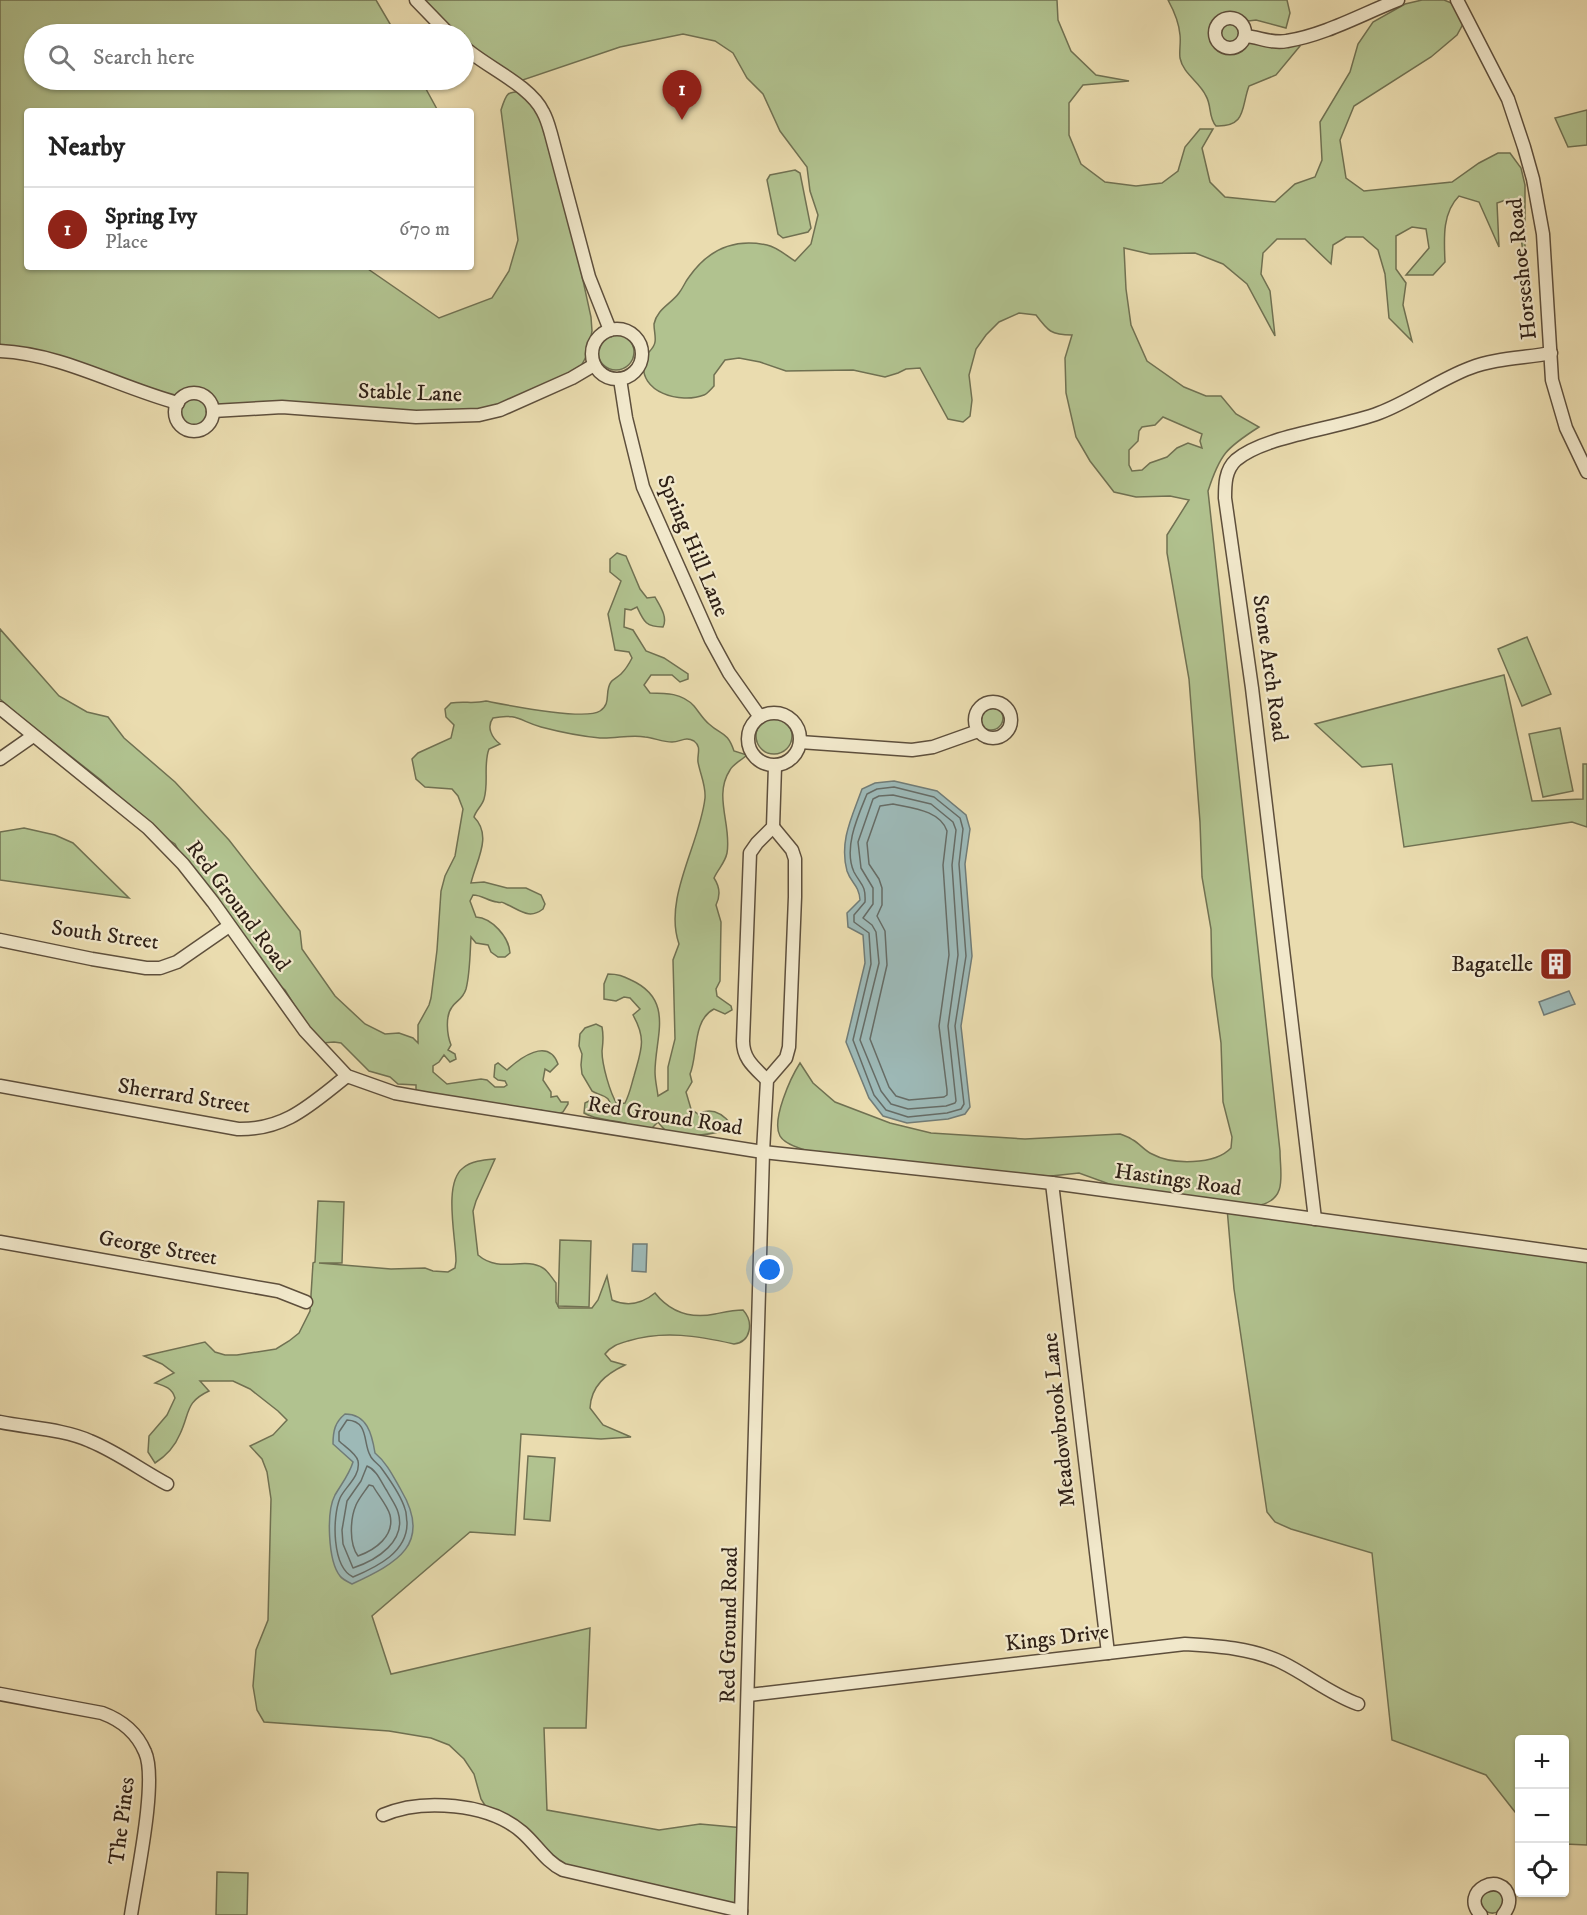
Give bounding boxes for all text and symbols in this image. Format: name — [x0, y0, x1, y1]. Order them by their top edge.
search box — [24, 24, 474, 90]
icon: search — [45, 41, 78, 74]
text: Search here — [93, 44, 195, 71]
pin: 1 — [662, 70, 702, 120]
text: Nearby — [48, 131, 125, 164]
street label: Horseshoe Road — [1501, 197, 1543, 341]
text: Spring Ivy — [105, 203, 197, 230]
text: 1 — [64, 217, 71, 242]
text: 670 m — [399, 217, 450, 242]
text: Place — [105, 230, 148, 255]
street label: Stable Lane — [357, 378, 463, 408]
street label: Spring Hill Lane — [651, 471, 735, 621]
street label: Stone Arch Road — [1246, 593, 1294, 743]
street label: Red Ground Road — [180, 835, 296, 977]
street label: South Street — [50, 914, 160, 956]
building icon: Bagatelle — [1538, 946, 1574, 982]
place label: Bagatelle — [1451, 951, 1533, 978]
street label: Sherrard Street — [116, 1072, 252, 1120]
street label: Red Ground Road — [585, 1090, 745, 1142]
street label: Hastings Road — [1113, 1158, 1243, 1202]
street label: George Street — [97, 1224, 219, 1272]
your location — [755, 1255, 784, 1284]
street label: Meadowbrook Lane — [1036, 1332, 1082, 1508]
street label: Red Ground Road — [714, 1546, 744, 1704]
street label: Kings Drive — [1004, 1618, 1110, 1658]
map controls — [1515, 1735, 1569, 1897]
button: + — [1515, 1735, 1569, 1789]
street label: The Pines — [103, 1776, 141, 1866]
button: − — [1515, 1789, 1569, 1843]
button: locate — [1515, 1843, 1569, 1897]

